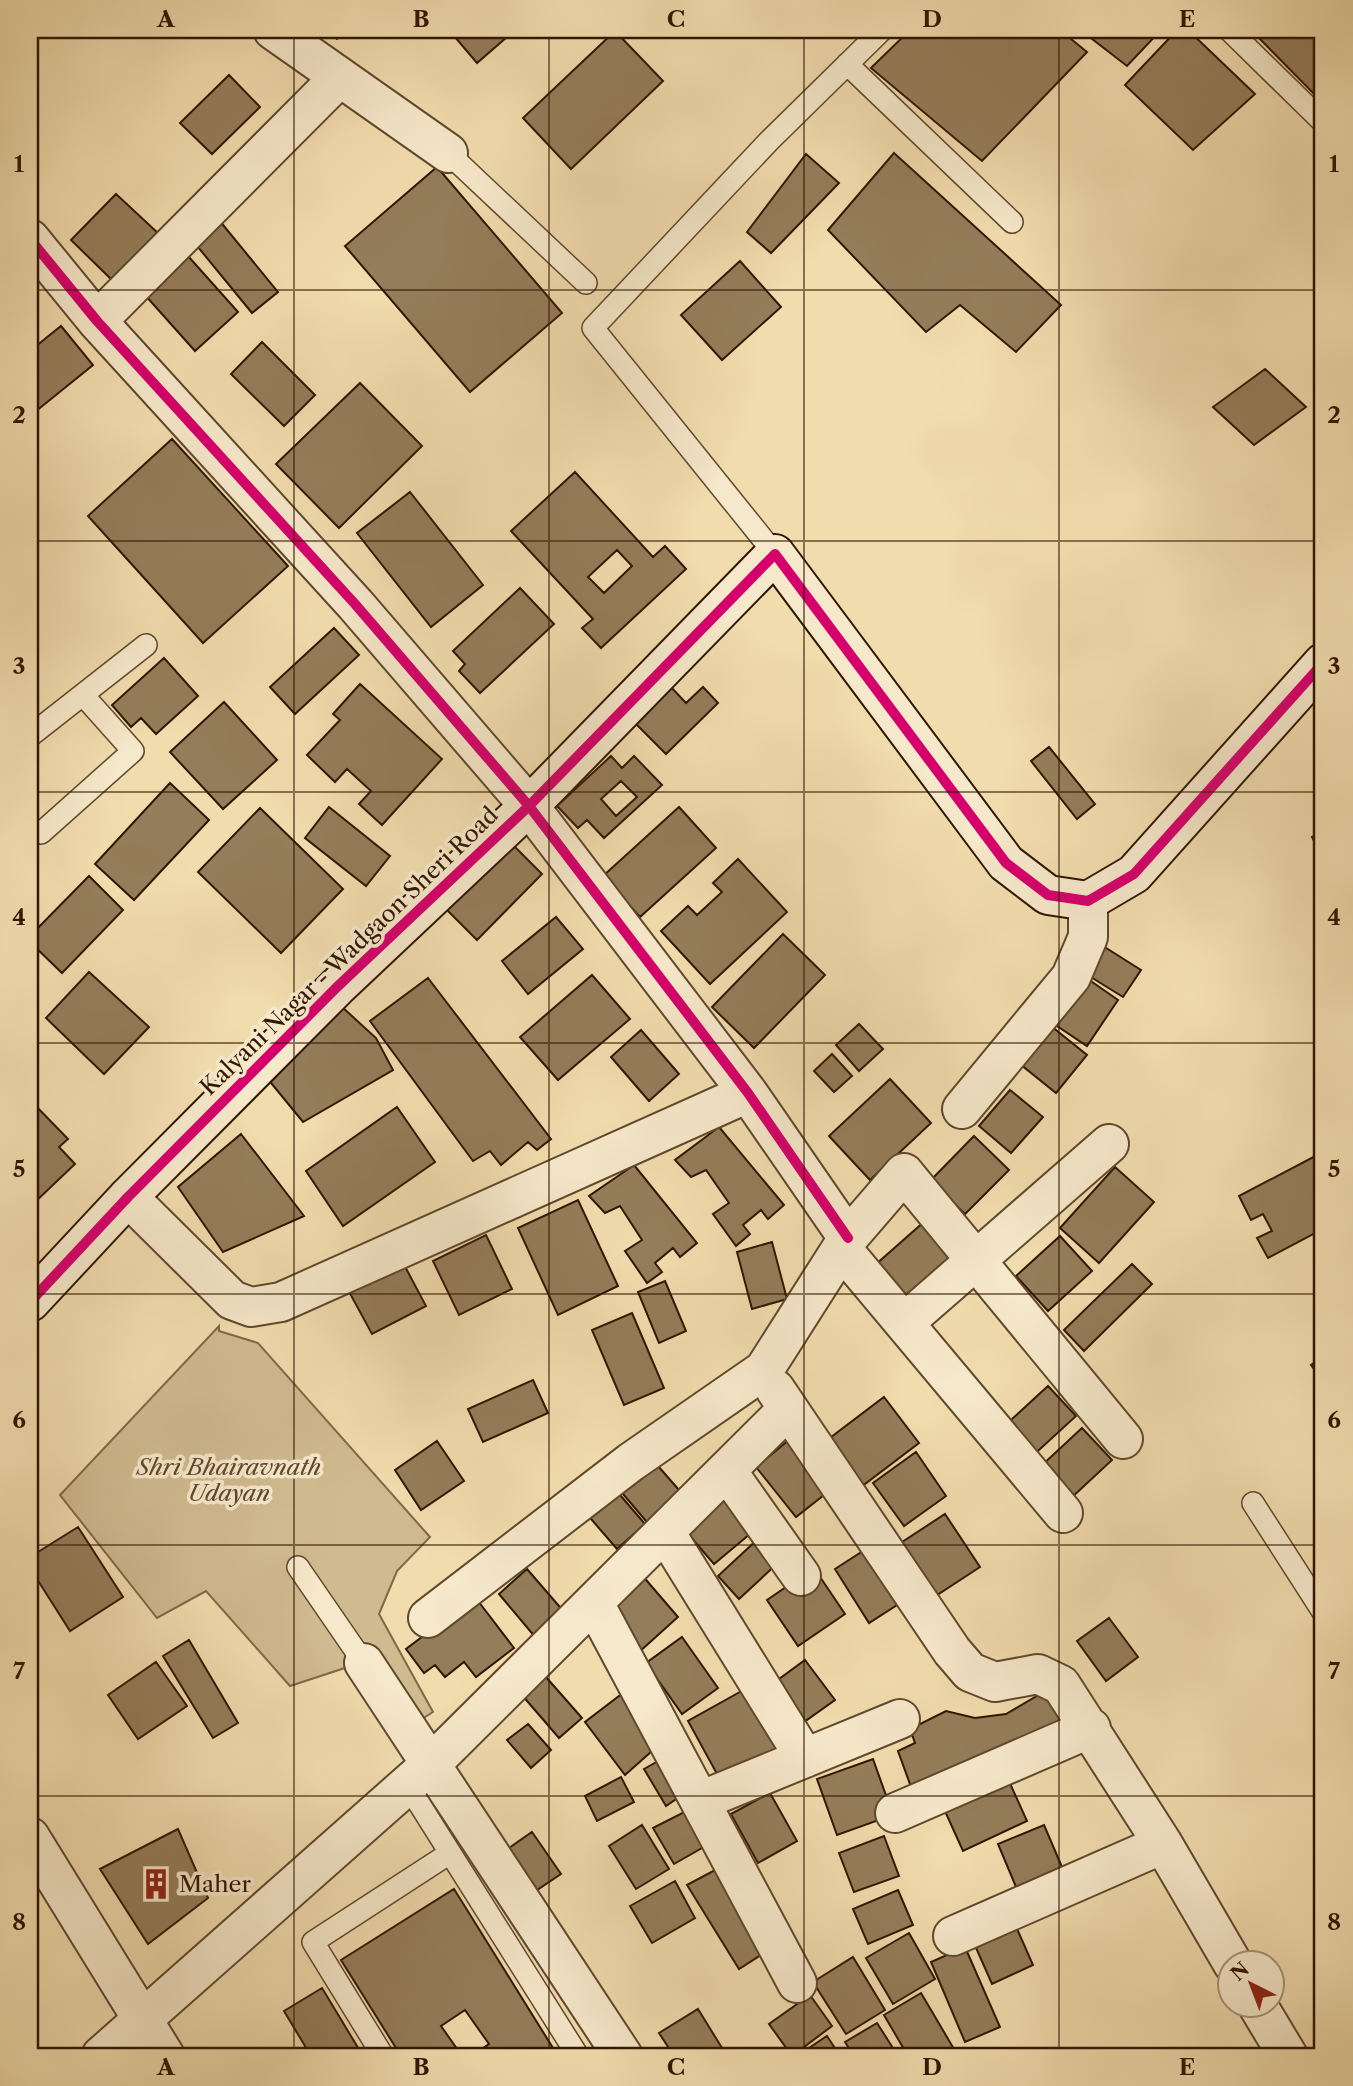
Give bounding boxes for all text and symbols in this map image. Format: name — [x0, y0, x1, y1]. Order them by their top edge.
text: A — [156, 5, 176, 33]
text: B — [412, 5, 430, 33]
text: C — [667, 5, 685, 33]
text: D — [922, 5, 942, 33]
text: E — [1179, 5, 1195, 33]
text: 1 — [14, 150, 25, 178]
text: 1 — [1329, 150, 1340, 178]
text: 2 — [12, 401, 26, 429]
text: 2 — [1327, 401, 1341, 429]
text: 3 — [13, 652, 26, 680]
text: 3 — [1328, 652, 1341, 680]
street label: Kalyani Nagar - Wadgaon Sheri Road — [194, 801, 504, 1101]
text: 4 — [12, 903, 26, 931]
text: 4 — [1327, 903, 1341, 931]
text: 5 — [13, 1155, 25, 1183]
text: 5 — [1328, 1155, 1340, 1183]
text: 6 — [12, 1406, 26, 1434]
text: 6 — [1327, 1406, 1341, 1434]
park label: Shri Bhairavnath Udayan — [135, 1453, 321, 1507]
text: 7 — [13, 1657, 25, 1685]
text: 7 — [1328, 1657, 1340, 1685]
building icon: Maher — [139, 1867, 173, 1901]
place label: Maher — [179, 1870, 251, 1898]
text: 8 — [12, 1908, 26, 1936]
text: 8 — [1327, 1908, 1341, 1936]
north arrow — [1216, 1950, 1286, 2020]
text: N — [1226, 1958, 1254, 1986]
text: A — [156, 2053, 176, 2081]
text: B — [412, 2053, 430, 2081]
text: C — [667, 2053, 685, 2081]
text: D — [922, 2053, 942, 2081]
text: E — [1179, 2053, 1195, 2081]

